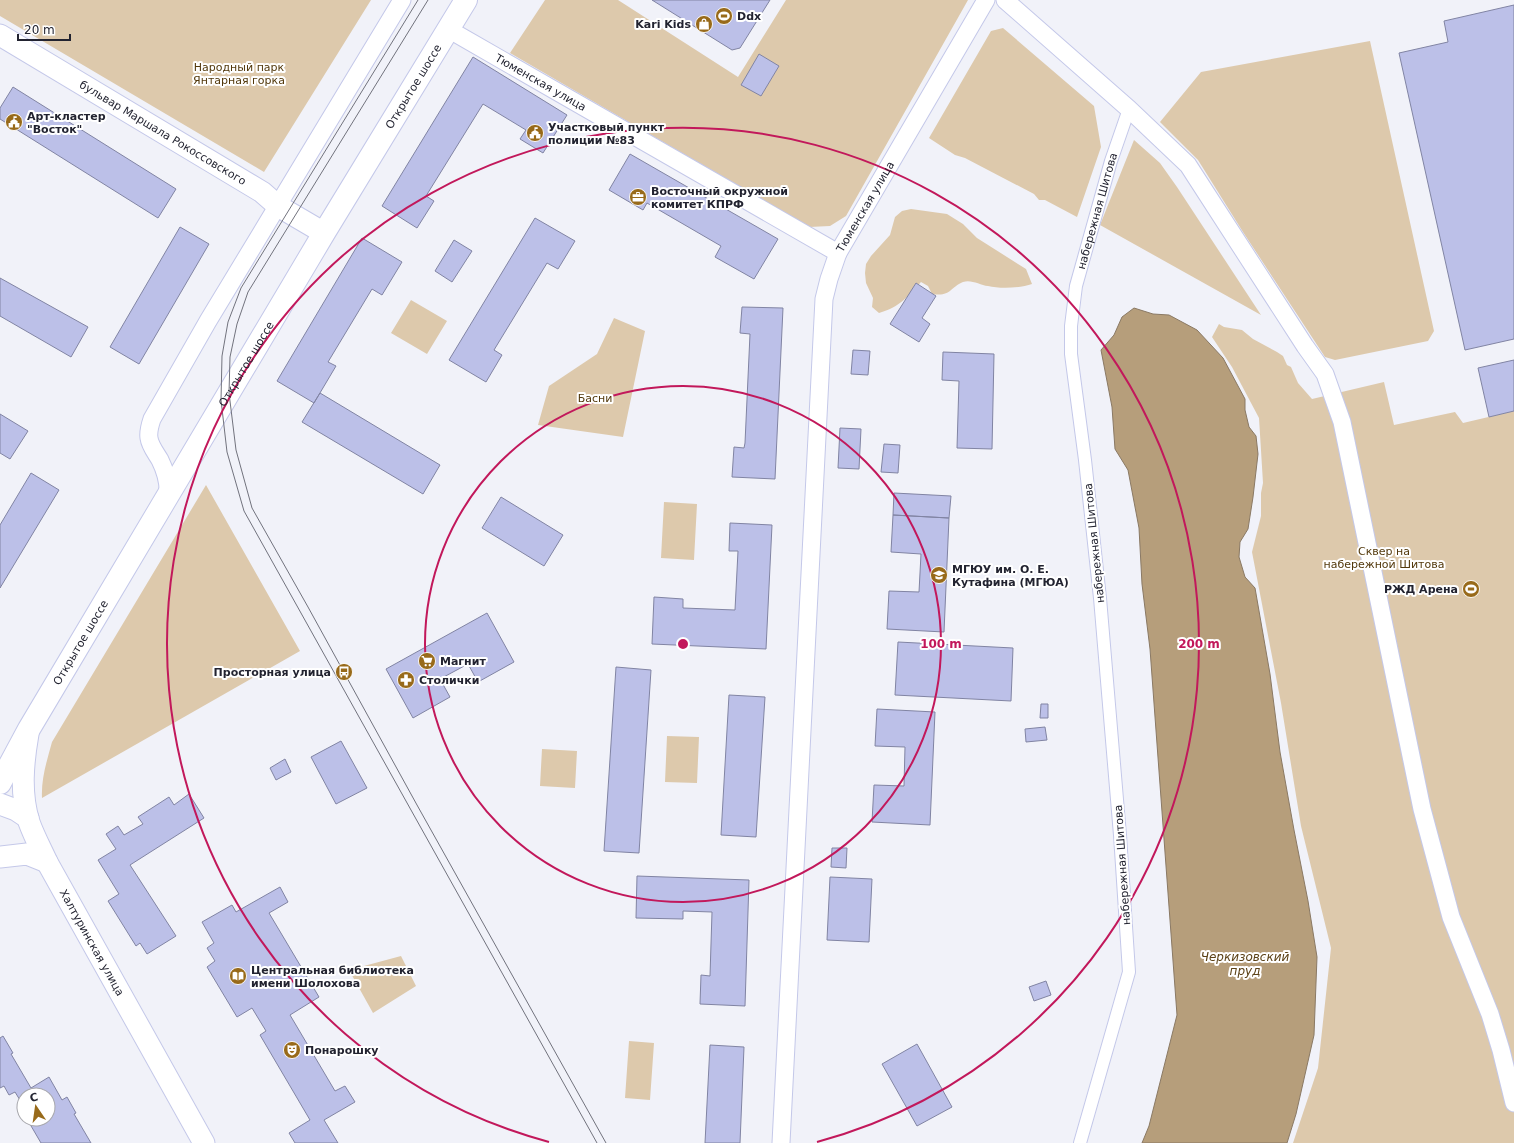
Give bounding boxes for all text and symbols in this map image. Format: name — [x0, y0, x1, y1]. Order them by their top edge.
sports icon: Ddx — [714, 6, 734, 26]
place label: Ddx — [737, 10, 761, 23]
shop icon: Kari Kids — [694, 14, 714, 34]
scale bar — [18, 16, 70, 42]
place label: Kari Kids — [635, 18, 691, 31]
text: 20 m — [24, 23, 55, 37]
street label: Открытое шоссе — [383, 42, 445, 131]
street label: Тюменская улица — [492, 51, 588, 114]
park label: Народный парк Янтарная горка — [193, 61, 285, 87]
street label: бульвар Маршала Рокоссовского — [77, 78, 249, 188]
place label: Арт-кластер "Восток" — [27, 110, 106, 136]
public building icon: Арт-кластер "Восток" — [4, 112, 24, 132]
place label: Участковый пункт полиции №83 — [548, 121, 665, 147]
public building icon: Участковый пункт полиции №83 — [525, 123, 545, 143]
street label: набережная Шитова — [1075, 151, 1120, 271]
street label: Тюменская улица — [834, 159, 897, 255]
place label: Восточный окружной комитет КПРФ — [651, 185, 788, 211]
office icon: Восточный окружной комитет КПРФ — [628, 187, 648, 207]
street label: Открытое шоссе — [216, 319, 277, 409]
park label: Басни — [578, 392, 612, 405]
street label: набережная Шитова — [1082, 482, 1107, 604]
park label: Сквер на набережной Шитова — [1324, 545, 1444, 571]
place label: МГЮУ им. О. Е. Кутафина (МГЮА) — [952, 563, 1069, 589]
school or university icon: МГЮУ им. О. Е. Кутафина (МГЮА) — [929, 565, 949, 585]
sports icon: РЖД Арена — [1461, 579, 1481, 599]
place label: РЖД Арена — [1384, 583, 1458, 596]
street label: Открытое шоссе — [51, 598, 111, 688]
centre of rings — [676, 637, 690, 651]
text: 100 m — [920, 637, 962, 651]
text: 200 m — [1178, 637, 1220, 651]
supermarket icon: Магнит — [417, 651, 437, 671]
place label: Магнит — [440, 655, 486, 668]
bus stop icon: Просторная улица — [334, 662, 354, 682]
place label: Просторная улица — [214, 666, 331, 679]
pharmacy icon: Столички — [396, 670, 416, 690]
place label: Столички — [419, 674, 480, 687]
street label: набережная Шитова — [1112, 804, 1133, 926]
street label: Халтуринская улица — [57, 887, 127, 998]
water label: Черкизовский пруд — [1201, 950, 1289, 978]
place label: Центральная библиотека имени Шолохова — [251, 964, 414, 990]
library icon: Центральная библиотека имени Шолохова — [228, 966, 248, 986]
theatre icon: Понарошку — [282, 1040, 302, 1060]
place label: Понарошку — [305, 1044, 379, 1057]
north arrow — [16, 1087, 56, 1127]
text: С — [28, 1091, 39, 1105]

